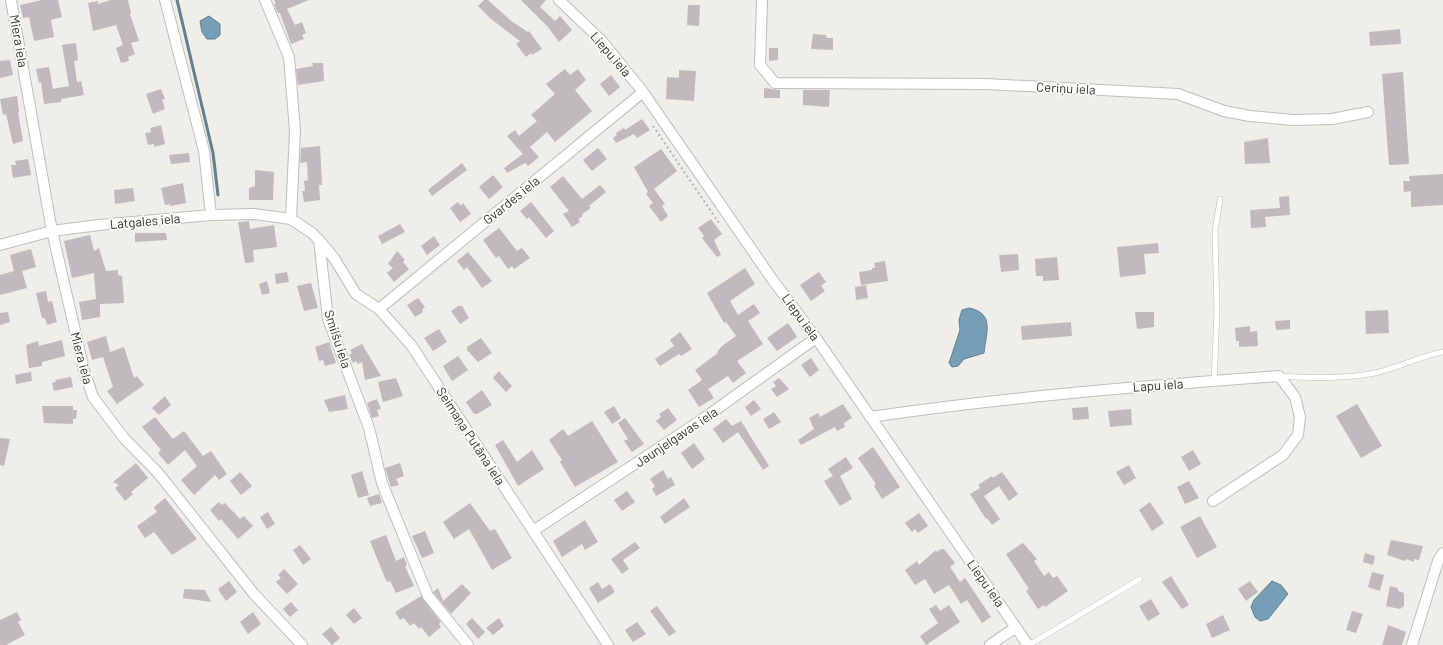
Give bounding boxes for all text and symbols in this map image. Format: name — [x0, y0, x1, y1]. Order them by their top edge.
street label: Miera iela — [6, 13, 32, 69]
street label: Liepu iela — [587, 28, 635, 80]
street label: Ceriņu iela — [1036, 78, 1096, 98]
street label: Gvardes iela — [480, 172, 542, 228]
street label: Latgales iela — [109, 210, 181, 232]
street label: Liepu iela — [779, 290, 823, 344]
street label: Smilšu iela — [321, 308, 355, 370]
street label: Miera iela — [67, 330, 97, 386]
street label: Lapu iela — [1132, 375, 1184, 395]
street label: Seimaņa Putāna iela — [433, 384, 509, 488]
street label: Jaunjelgavas iela — [632, 403, 720, 471]
street label: Liepu iela — [964, 556, 1008, 610]

